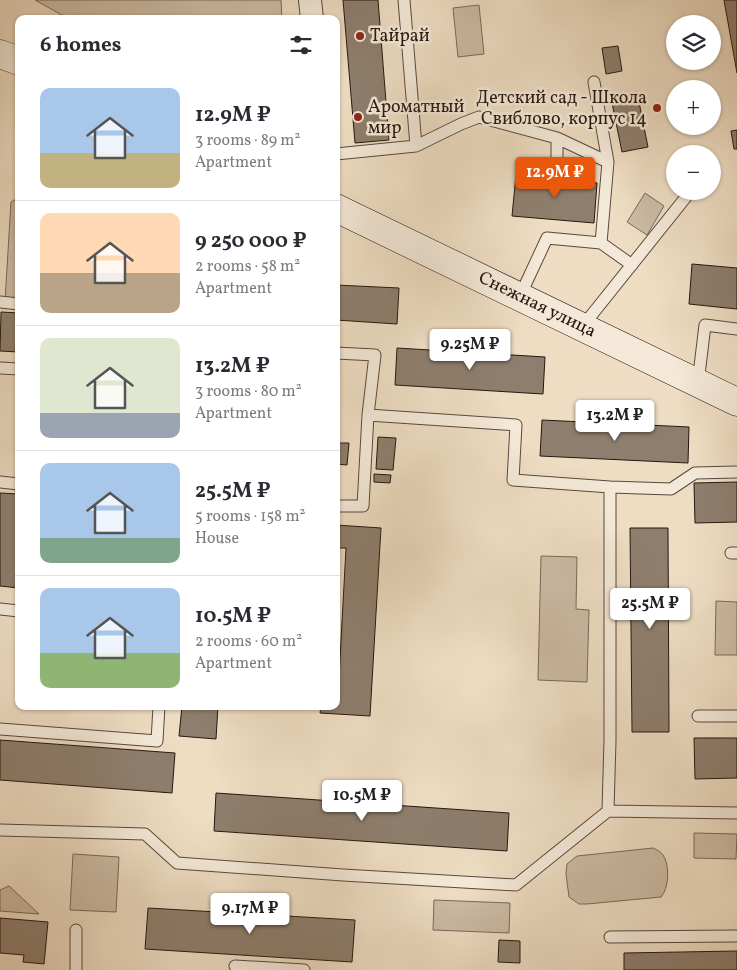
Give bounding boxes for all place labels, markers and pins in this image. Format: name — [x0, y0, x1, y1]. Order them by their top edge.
place label: Тайрай — [370, 24, 430, 49]
marker: Тайрай — [354, 30, 366, 42]
place label: Детский сад - Школа Свиблово, корпус 14 — [476, 86, 647, 132]
place label: Ароматный мир — [368, 95, 464, 141]
marker: Детский сад - Школа Свиблово, корпус 14 — [651, 102, 663, 114]
marker: Ароматный мир — [352, 111, 364, 123]
pin: 12.9M ₽ — [509, 156, 601, 199]
pin: 9.25M ₽ — [424, 328, 516, 371]
pin: 13.2M ₽ — [569, 400, 661, 442]
pin: 25.5M ₽ — [604, 588, 696, 630]
pin: 10.5M ₽ — [316, 780, 408, 822]
pin: 9.17M ₽ — [204, 892, 296, 935]

